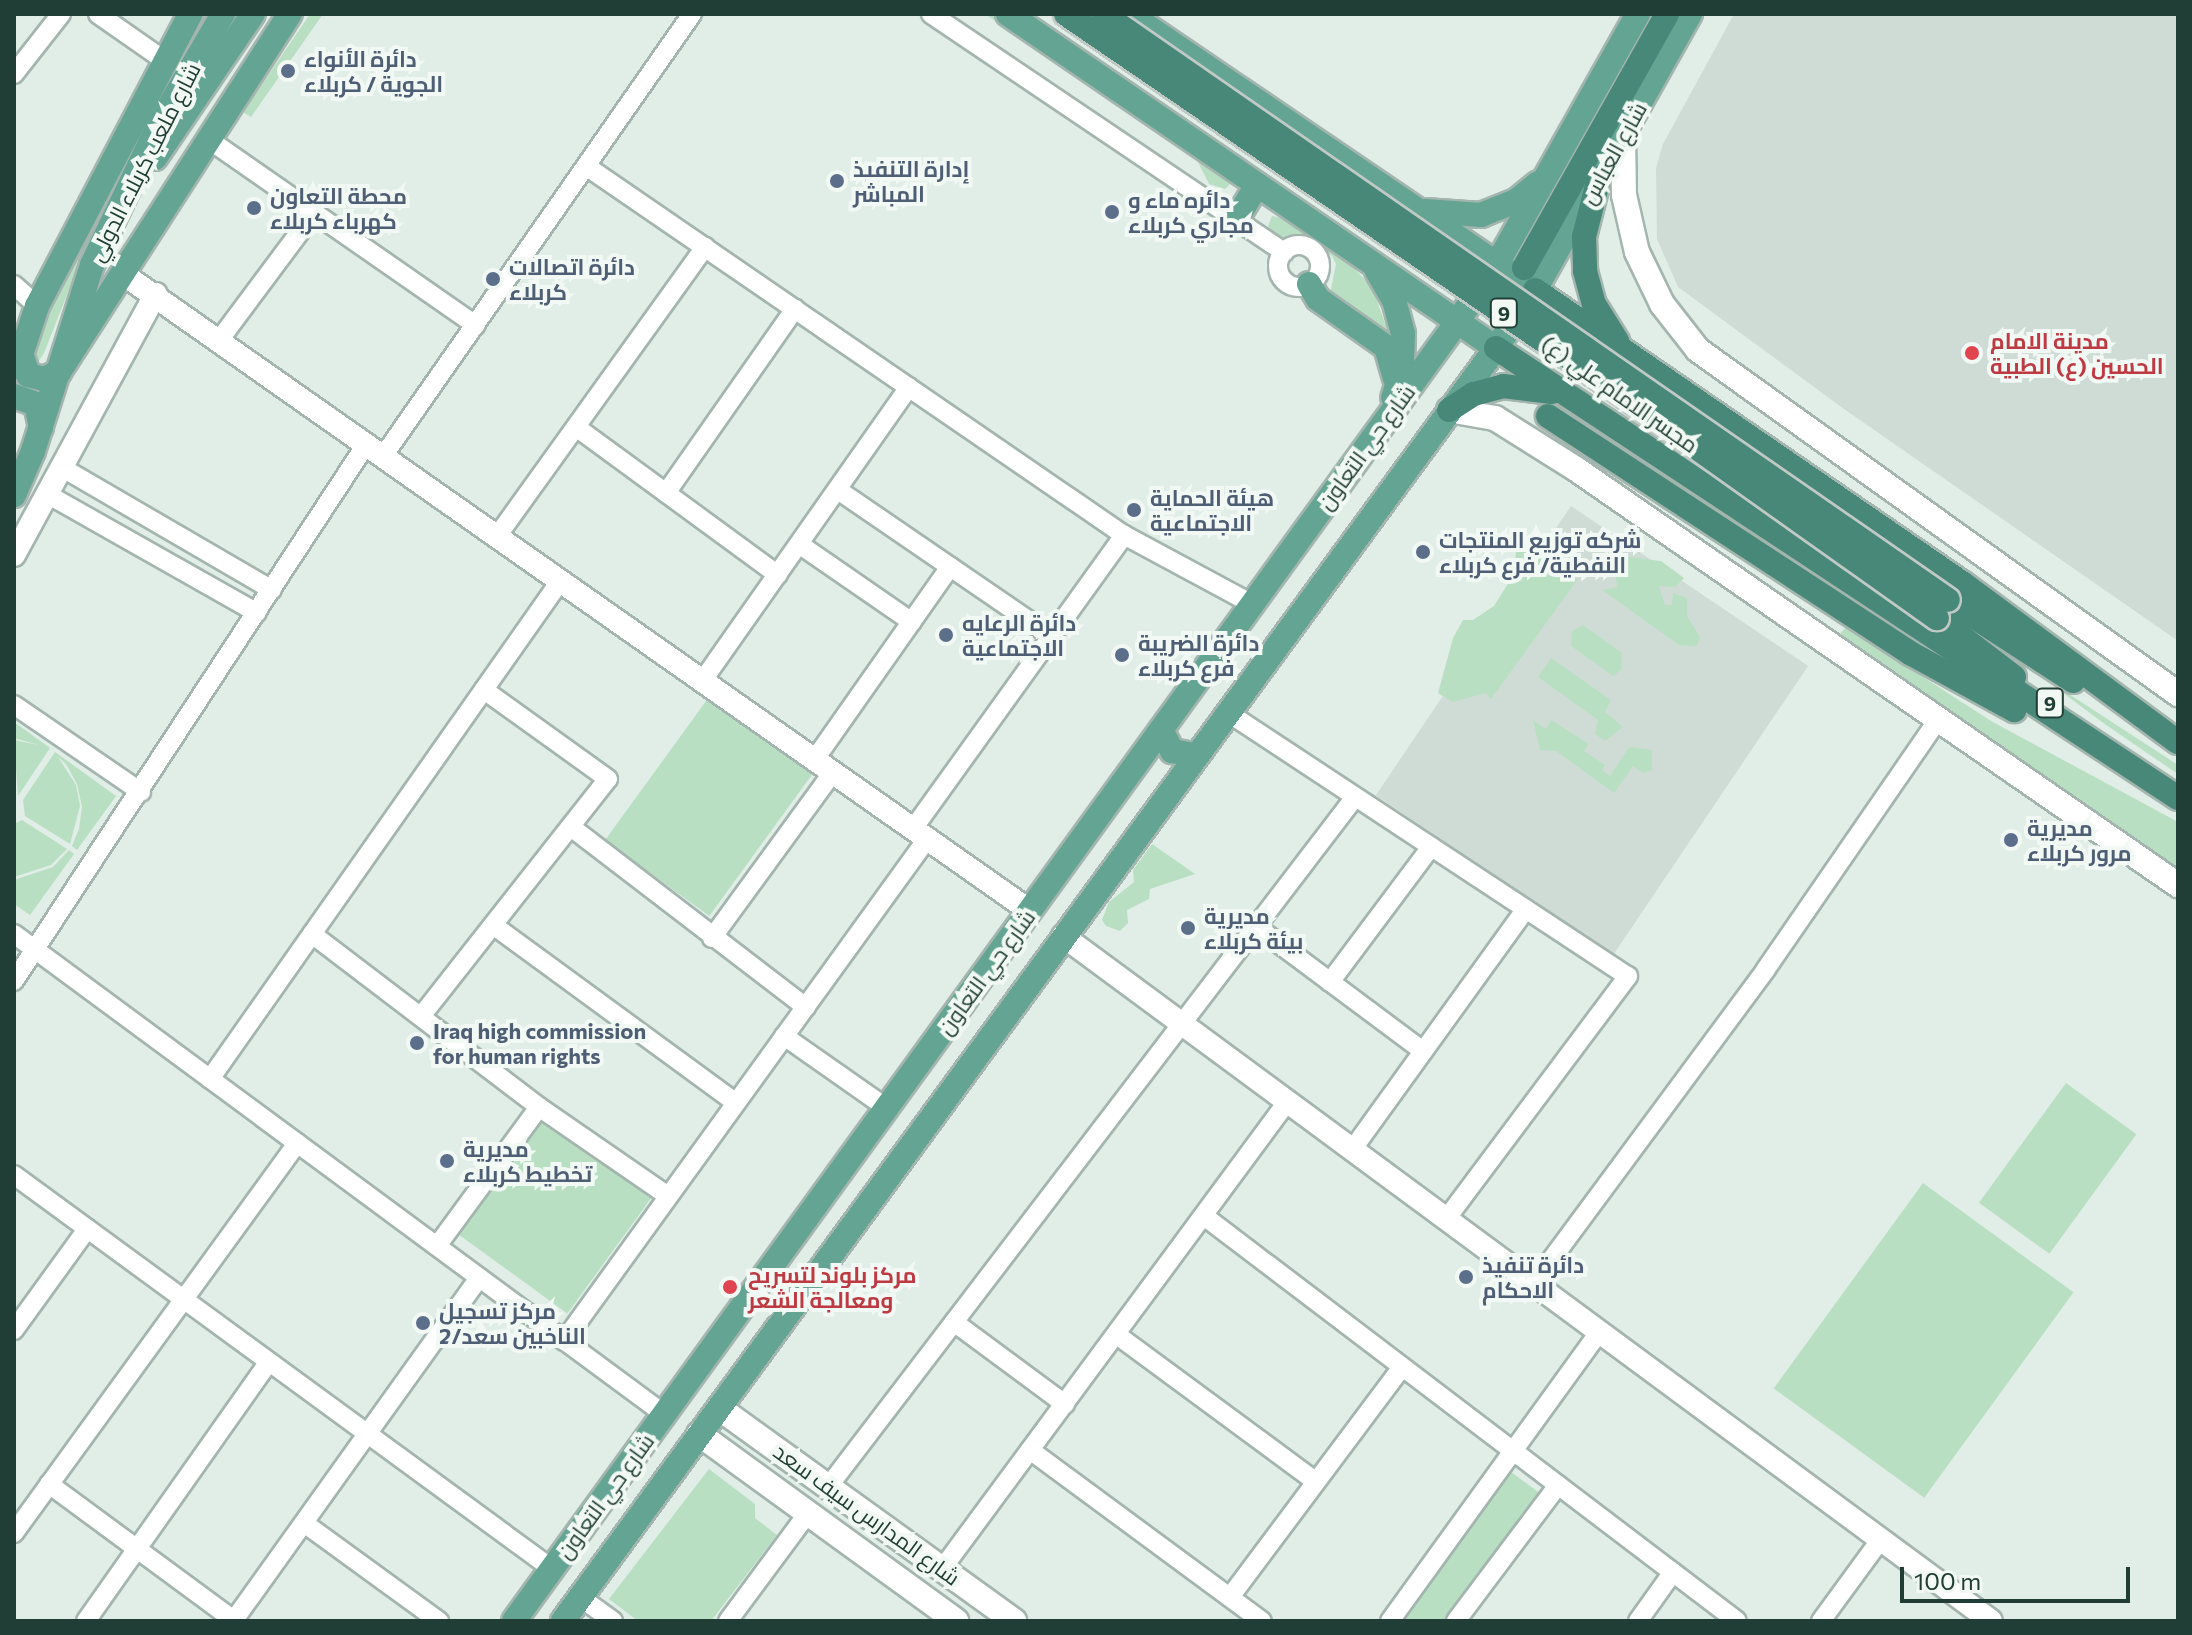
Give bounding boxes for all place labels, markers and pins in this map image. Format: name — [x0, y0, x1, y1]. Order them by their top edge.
place label: دائرة الأنواء الجوية / كربلاء — [304, 45, 443, 96]
marker: دائرة الأنواء الجوية / كربلاء — [279, 62, 297, 80]
place label: إدارة التنفيذ المباشر — [853, 155, 969, 206]
marker: إدارة التنفيذ المباشر — [828, 172, 846, 190]
place label: محطة التعاون كهرباء كربلاء — [270, 182, 407, 234]
place label: دائره ماء و مجاري كربلاء — [1128, 186, 1254, 238]
marker: محطة التعاون كهرباء كربلاء — [245, 199, 263, 217]
marker: دائره ماء و مجاري كربلاء — [1103, 203, 1121, 221]
place label: دائرة اتصالات كربلاء — [509, 253, 635, 304]
marker: دائرة اتصالات كربلاء — [484, 270, 502, 288]
place label: مدينة الامام الحسين (ع) الطبية — [1990, 327, 2164, 378]
marker: مدينة الامام الحسين (ع) الطبية — [1961, 342, 1983, 364]
place label: هيئة الحماية الاجتماعية — [1150, 484, 1274, 536]
marker: هيئة الحماية الاجتماعية — [1125, 501, 1143, 519]
place label: شركه توزيع المنتجات النفطية/ فرع كربلاء — [1439, 526, 1642, 578]
marker: شركه توزيع المنتجات النفطية/ فرع كربلاء — [1414, 543, 1432, 561]
place label: دائرة الرعايه الاجتماعية — [962, 609, 1076, 660]
marker: دائرة الرعايه الاجتماعية — [937, 626, 955, 644]
place label: دائرة الضريبة فرع كربلاء — [1138, 629, 1259, 680]
marker: دائرة الضريبة فرع كربلاء — [1113, 646, 1131, 664]
place label: مديرية مرور كربلاء — [2027, 814, 2132, 866]
marker: مديرية مرور كربلاء — [2002, 831, 2020, 849]
place label: مديرية بيئة كربلاء — [1204, 902, 1303, 954]
marker: مديرية بيئة كربلاء — [1179, 919, 1197, 937]
place label: Iraq high commission for human rights — [433, 1017, 646, 1068]
marker: Iraq high commission for human rights — [408, 1034, 426, 1052]
place label: مديرية تخطيط كربلاء — [463, 1135, 592, 1186]
marker: مديرية تخطيط كربلاء — [438, 1152, 456, 1170]
place label: دائرة تنفيذ الاحكام — [1482, 1251, 1584, 1302]
place label: مركز بلوند لتسريح ومعالجة الشعر — [748, 1261, 917, 1312]
marker: دائرة تنفيذ الاحكام — [1457, 1268, 1475, 1286]
marker: مركز بلوند لتسريح ومعالجة الشعر — [719, 1276, 741, 1298]
place label: مركز تسجيل الناخبين سعد/2 — [439, 1297, 586, 1348]
marker: مركز تسجيل الناخبين سعد/2 — [414, 1314, 432, 1332]

